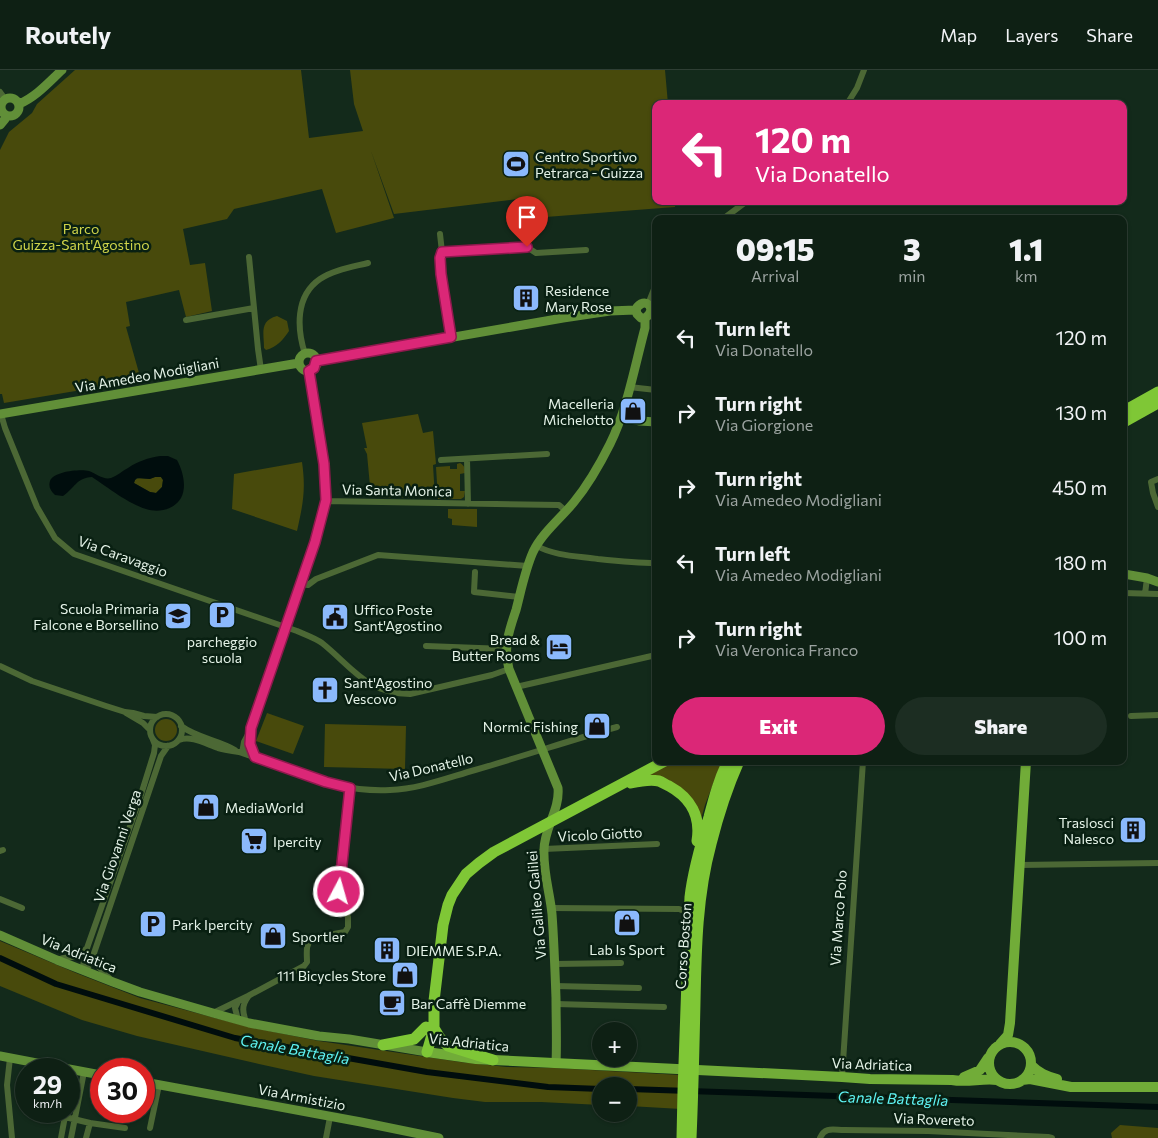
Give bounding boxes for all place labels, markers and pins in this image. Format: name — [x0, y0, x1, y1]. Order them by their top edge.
place label: Centro Sportivo Petrarca - Guizza — [535, 148, 643, 181]
sports icon: Centro Sportivo Petrarca - Guizza — [501, 149, 531, 179]
pin — [506, 196, 548, 247]
place label: Residence Mary Rose — [545, 282, 612, 315]
building icon: Residence Mary Rose — [511, 283, 541, 313]
place label: Macelleria Michelotto — [543, 395, 614, 428]
shop icon: Macelleria Michelotto — [618, 396, 648, 426]
place label: Scuola Primaria Falcone e Borsellino — [33, 600, 159, 633]
parking icon: parcheggio scuola — [207, 600, 237, 630]
school or university icon: Scuola Primaria Falcone e Borsellino — [163, 601, 193, 631]
place label: Uffico Poste Sant'Agostino — [354, 601, 442, 634]
public building icon: Uffico Poste Sant'Agostino — [320, 602, 350, 632]
place label: Bread & Butter Rooms — [452, 631, 541, 664]
hotel icon: Bread & Butter Rooms — [544, 632, 574, 662]
place label: parcheggio scuola — [187, 633, 257, 666]
place label: Sant'Agostino Vescovo — [344, 674, 432, 707]
church icon: Sant'Agostino Vescovo — [310, 675, 340, 705]
shop icon: Normic Fishing — [582, 711, 612, 741]
place label: Normic Fishing — [483, 718, 578, 735]
shop icon: MediaWorld — [191, 792, 221, 822]
place label: MediaWorld — [225, 799, 304, 816]
place label: Traslosci Nalesco — [1058, 814, 1114, 847]
building icon: Traslosci Nalesco — [1118, 815, 1148, 845]
supermarket icon: Ipercity — [239, 826, 269, 856]
place label: Ipercity — [273, 833, 321, 850]
shop icon: Lab Is Sport — [612, 908, 642, 938]
parking icon: Park Ipercity — [138, 909, 168, 939]
place label: Park Ipercity — [172, 916, 252, 933]
shop icon: Sportler — [258, 921, 288, 951]
place label: Sportler — [292, 928, 345, 945]
building icon: DIEMME S.P.A. — [372, 935, 402, 965]
place label: Lab Is Sport — [589, 941, 665, 958]
place label: DIEMME S.P.A. — [406, 942, 501, 959]
shop icon: 111 Bicycles Store — [390, 960, 420, 990]
place label: 111 Bicycles Store — [277, 967, 386, 984]
cafe icon: Bar Caffè Diemme — [377, 988, 407, 1018]
place label: Bar Caffè Diemme — [411, 995, 526, 1012]

